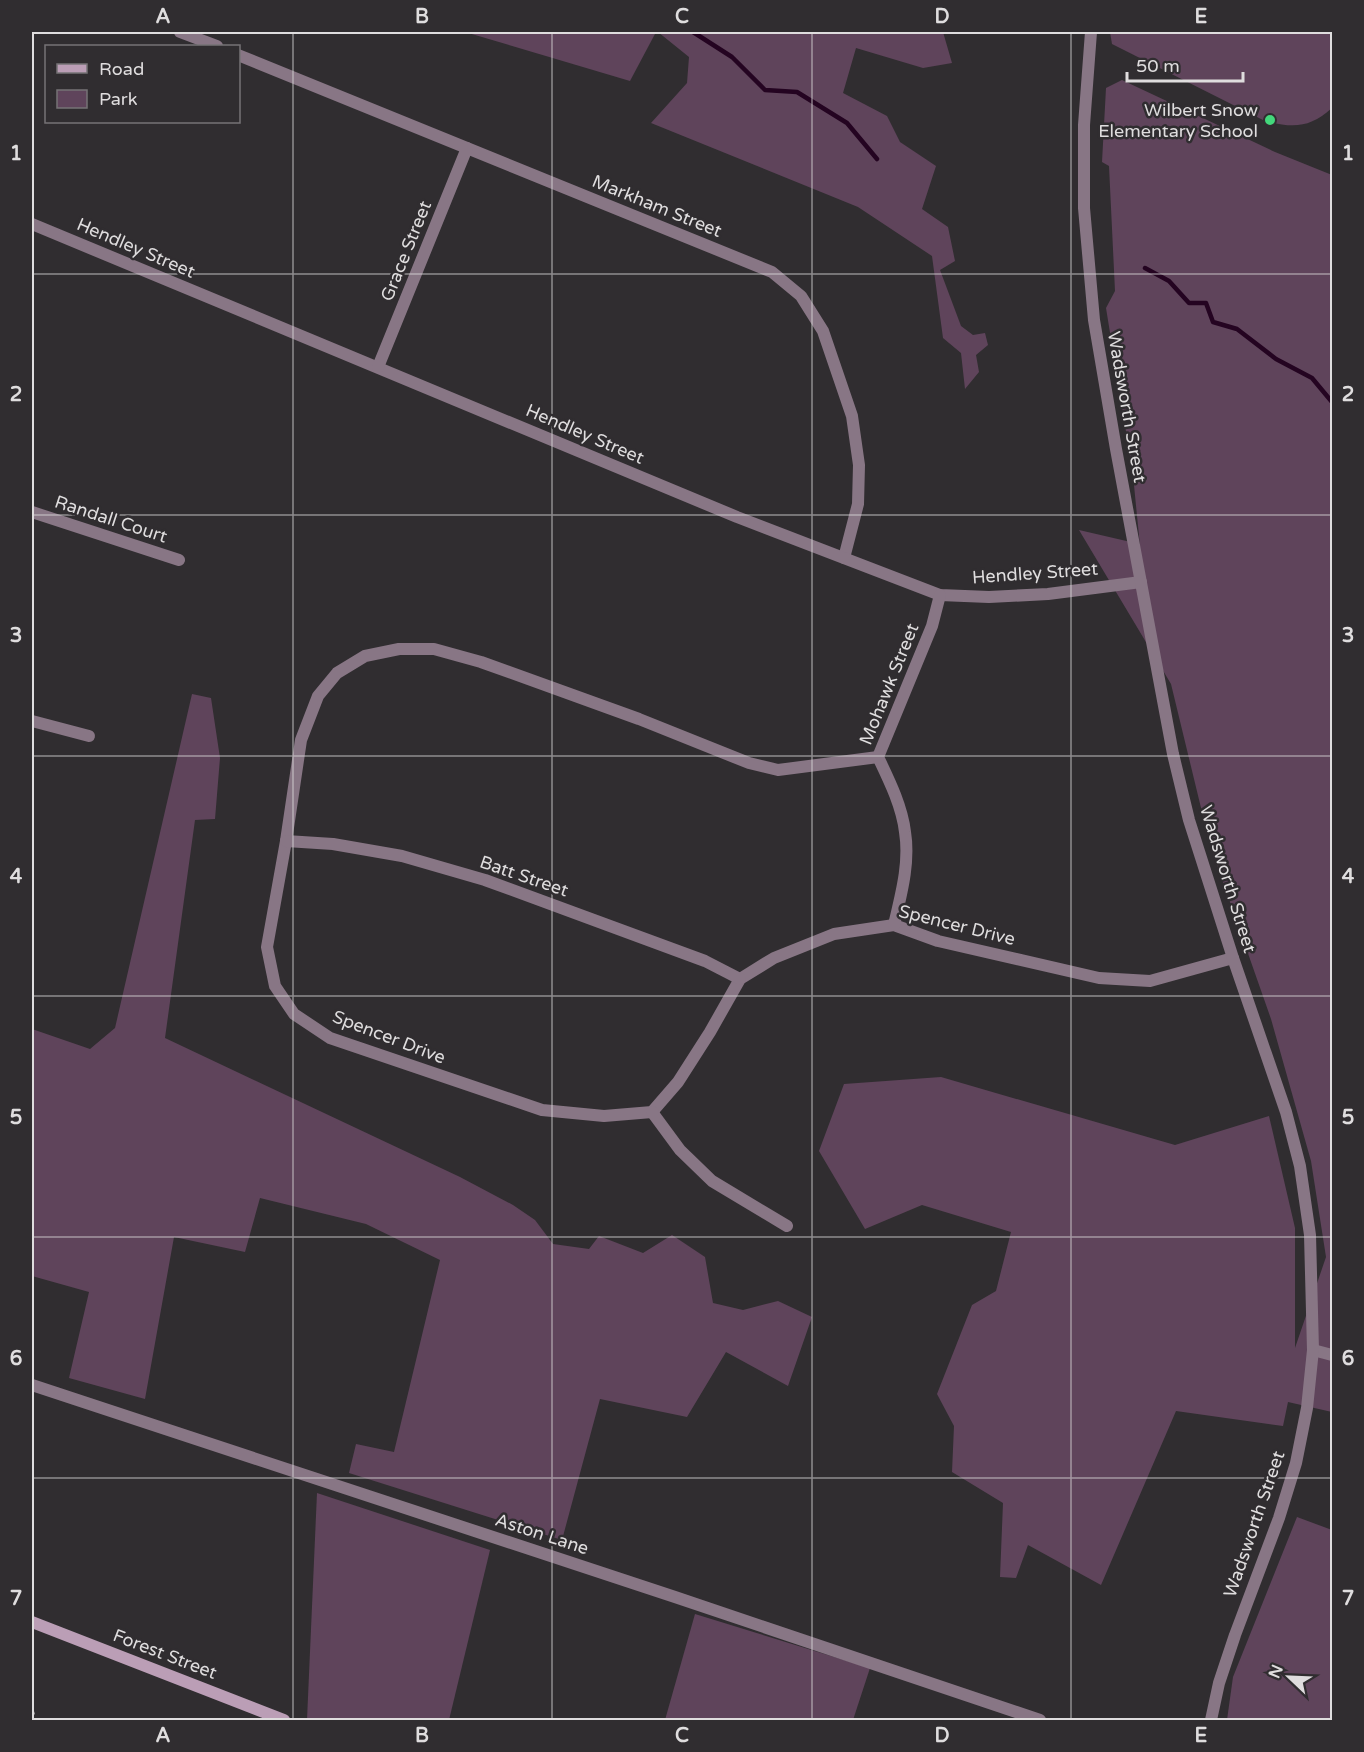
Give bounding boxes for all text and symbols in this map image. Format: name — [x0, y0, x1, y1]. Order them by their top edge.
text: A — [156, 5, 171, 29]
text: B — [415, 5, 429, 29]
text: C — [675, 5, 689, 29]
text: D — [934, 5, 950, 29]
text: E — [1195, 5, 1208, 29]
legend — [45, 45, 240, 123]
scale bar — [1127, 45, 1242, 83]
text: 50 m — [1136, 55, 1180, 77]
text: Road — [99, 58, 144, 80]
text: Park — [99, 88, 138, 110]
place label: Wilbert Snow Elementary School — [1098, 99, 1258, 142]
marker: Wilbert Snow Elementary School — [1263, 113, 1277, 127]
text: 1 — [10, 142, 22, 166]
text: 1 — [1342, 142, 1354, 166]
street label: Markham Street — [589, 170, 725, 242]
street label: Grace Street — [376, 197, 436, 304]
street label: Hendley Street — [74, 213, 199, 283]
street label: Wadsworth Street — [1103, 330, 1151, 485]
text: 2 — [10, 383, 22, 407]
text: 2 — [1342, 383, 1354, 407]
street label: Hendley Street — [523, 399, 648, 469]
street label: Randall Court — [52, 490, 170, 548]
street label: Hendley Street — [971, 558, 1099, 588]
street label: Mohawk Street — [855, 620, 923, 748]
text: 3 — [10, 624, 22, 648]
text: 3 — [1342, 624, 1354, 648]
street label: Wadsworth Street — [1195, 802, 1261, 956]
street label: Batt Street — [477, 851, 571, 901]
text: 4 — [10, 865, 23, 889]
text: 4 — [1342, 865, 1355, 889]
street label: Spencer Drive — [897, 900, 1017, 950]
street label: Spencer Drive — [329, 1005, 449, 1069]
text: 5 — [10, 1106, 22, 1130]
text: 5 — [1342, 1106, 1354, 1130]
text: 6 — [10, 1347, 22, 1371]
text: 6 — [1342, 1347, 1354, 1371]
street label: Wadsworth Street — [1219, 1448, 1289, 1600]
street label: Aston Lane — [492, 1509, 592, 1559]
text: 7 — [10, 1587, 22, 1611]
text: 7 — [1342, 1587, 1354, 1611]
street label: Forest Street — [110, 1624, 220, 1684]
north arrow — [1259, 1647, 1319, 1707]
text: N — [1264, 1662, 1288, 1681]
text: A — [156, 1724, 171, 1748]
text: B — [415, 1724, 429, 1748]
text: C — [675, 1724, 689, 1748]
text: D — [934, 1724, 950, 1748]
text: E — [1195, 1724, 1208, 1748]

